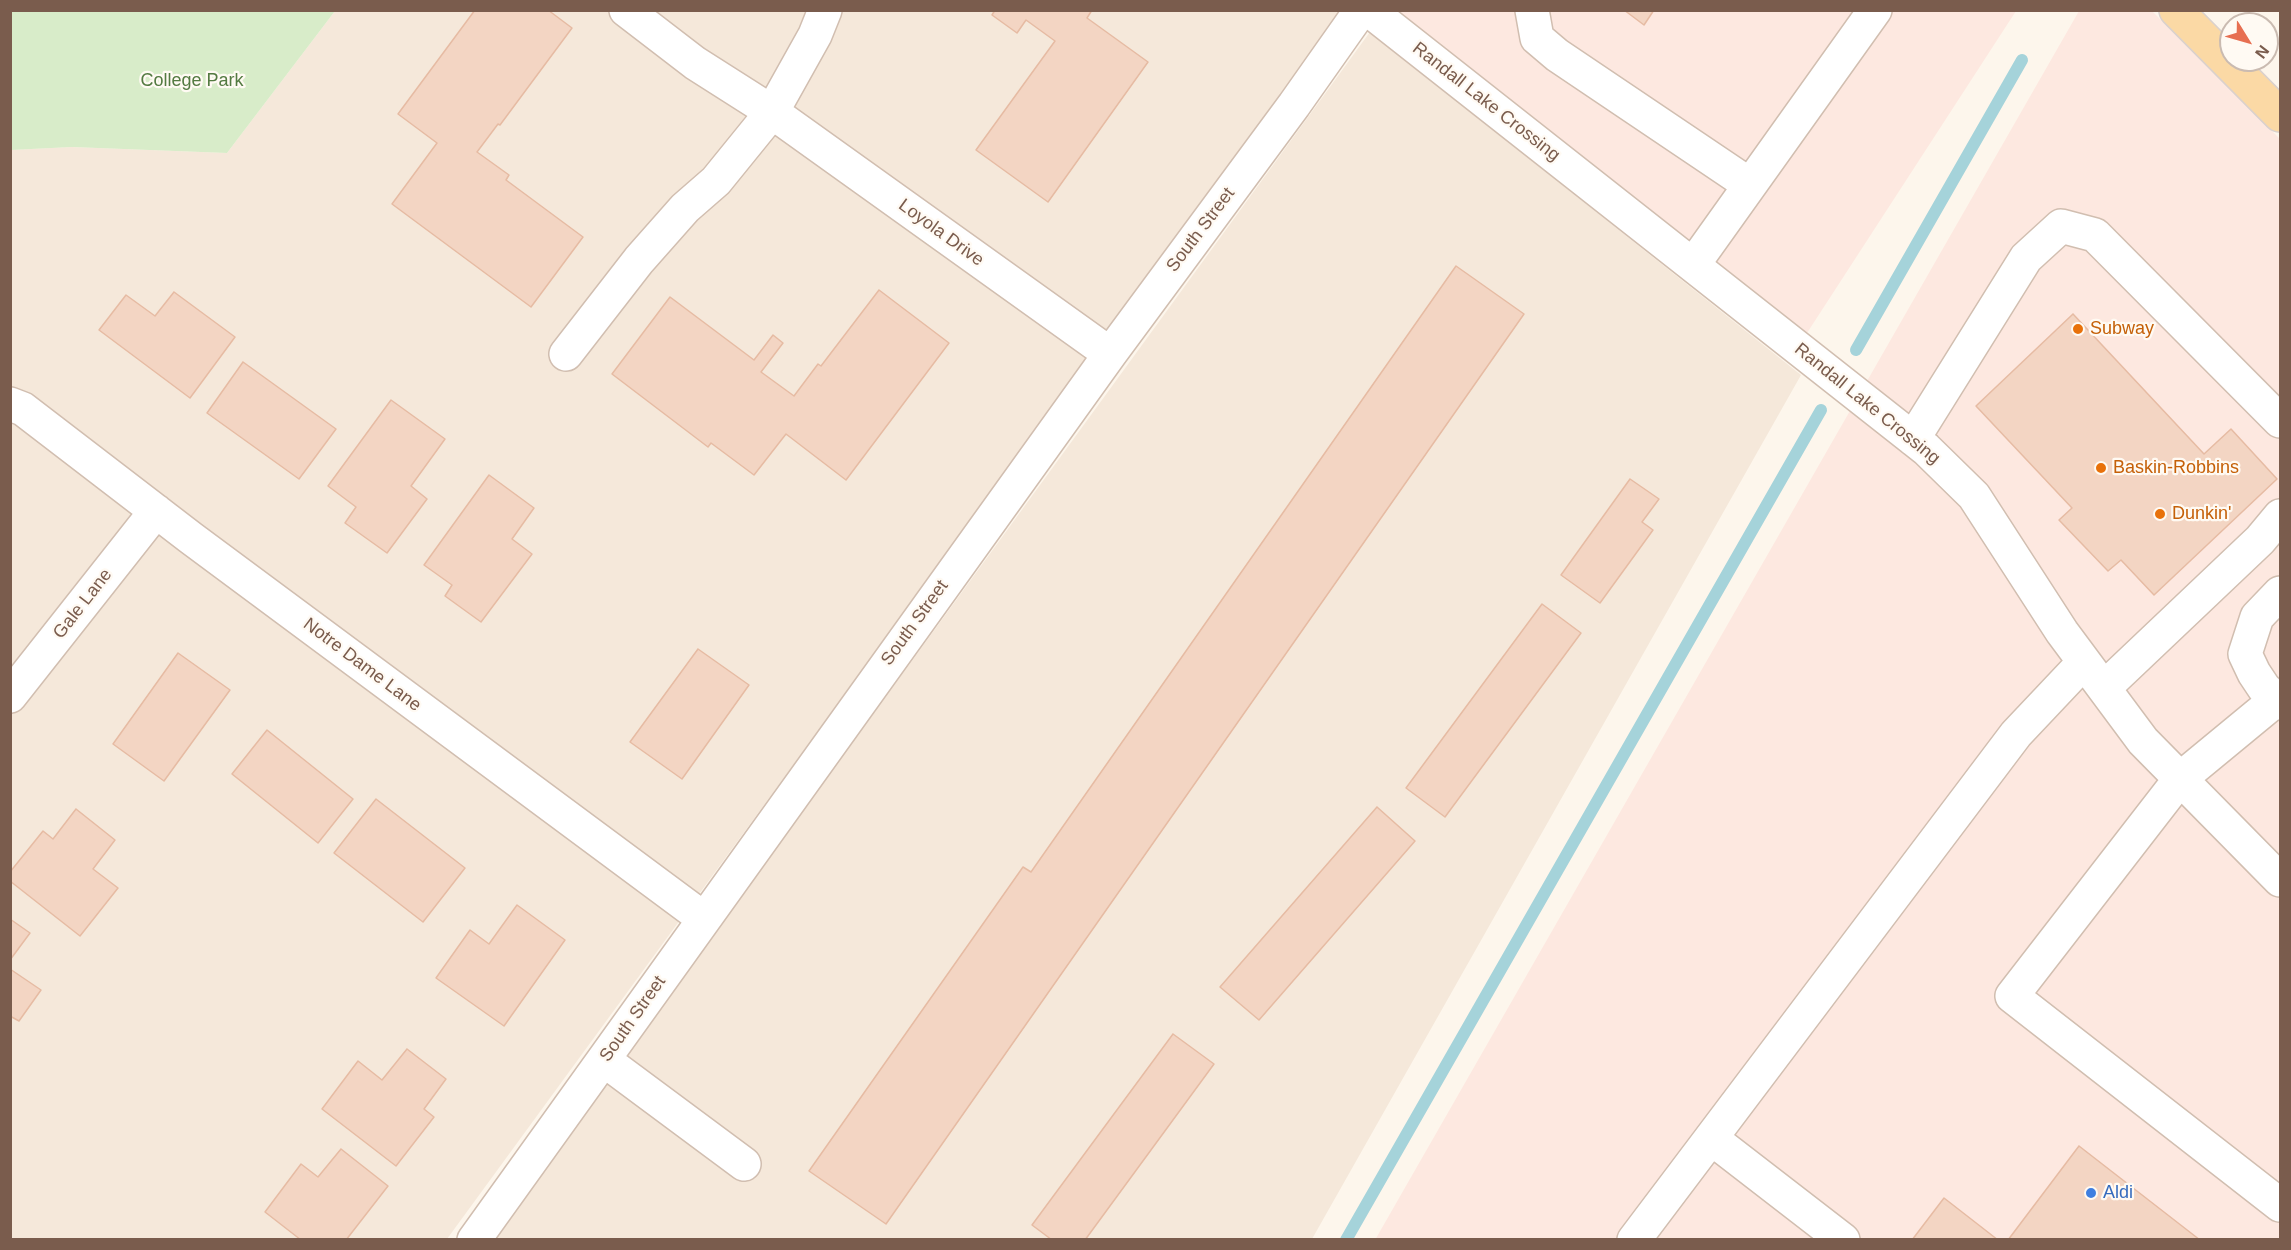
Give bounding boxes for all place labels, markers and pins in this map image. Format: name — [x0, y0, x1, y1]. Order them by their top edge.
place label: Subway — [2090, 318, 2154, 340]
marker: Subway — [2071, 322, 2085, 336]
place label: Baskin-Robbins — [2113, 457, 2239, 479]
marker: Baskin-Robbins — [2094, 461, 2108, 475]
place label: Dunkin' — [2172, 503, 2231, 525]
marker: Dunkin' — [2153, 507, 2167, 521]
place label: Aldi — [2103, 1182, 2133, 1204]
marker: Aldi — [2084, 1186, 2098, 1200]

